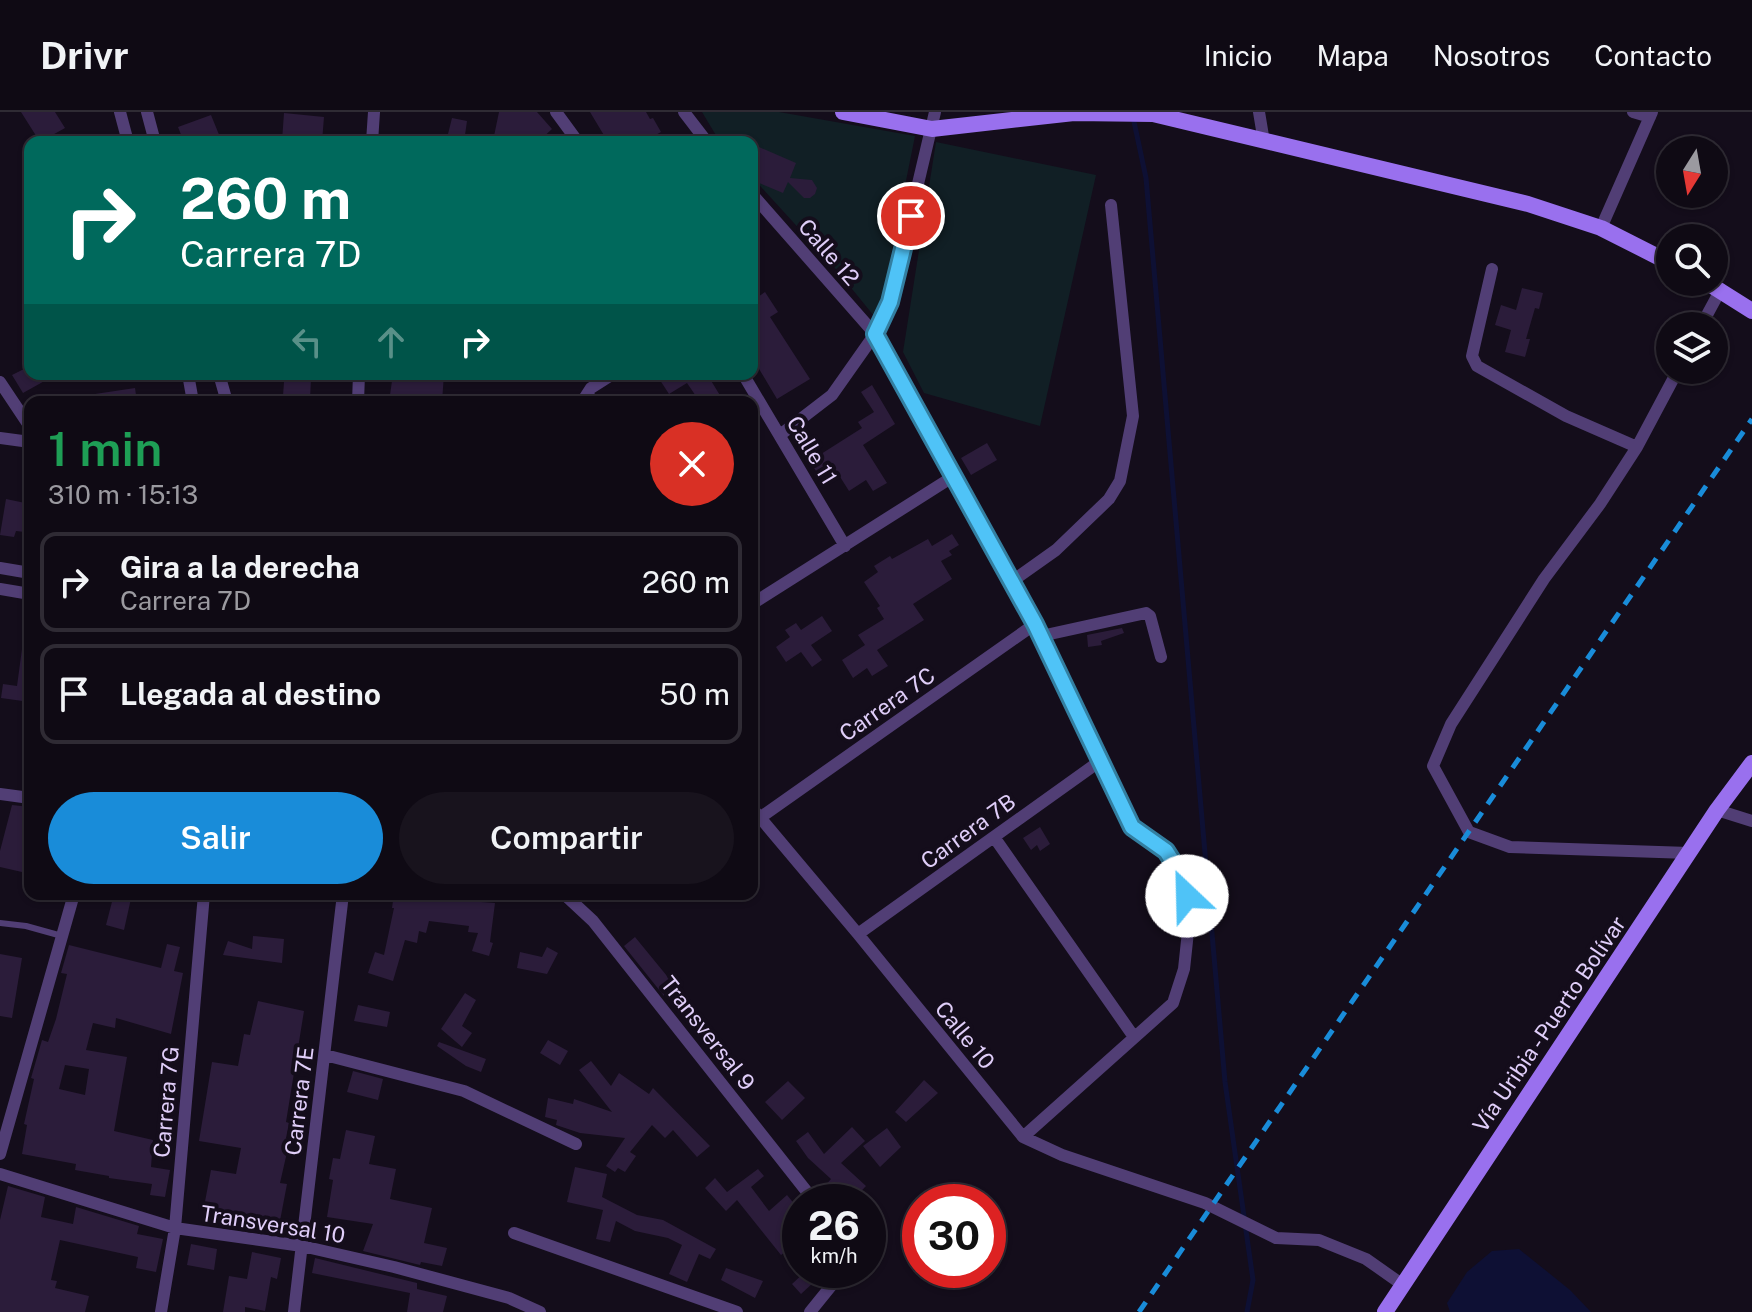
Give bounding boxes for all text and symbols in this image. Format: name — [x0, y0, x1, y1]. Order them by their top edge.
text: Drivr — [40, 33, 129, 78]
text: Inicio — [1204, 39, 1272, 72]
text: Mapa — [1316, 39, 1389, 72]
text: Nosotros — [1433, 39, 1550, 72]
text: Contacto — [1594, 39, 1712, 72]
north arrow — [1656, 136, 1728, 208]
map controls — [1656, 136, 1728, 384]
text: 260 m — [180, 166, 351, 232]
icon: right — [48, 168, 152, 272]
pin — [877, 182, 945, 250]
icon: arrive — [889, 194, 933, 238]
street label: Calle 12 — [793, 214, 865, 290]
button: search — [1656, 224, 1728, 296]
text: Carrera 7D — [180, 233, 361, 275]
button: layers — [1656, 312, 1728, 384]
icon: left — [285, 320, 329, 364]
icon: ahead — [369, 320, 413, 364]
icon: right — [453, 320, 497, 364]
street label: Calle 11 — [781, 411, 843, 489]
text: 1 min — [48, 420, 162, 477]
button: close — [650, 422, 734, 506]
text: 310 m · 15:13 — [48, 479, 198, 510]
text: Gira a la derecha — [120, 549, 360, 585]
icon: right — [52, 560, 96, 604]
text: 260 m — [642, 564, 730, 600]
text: Carrera 7D — [120, 585, 251, 616]
street label: Carrera 7C — [834, 662, 940, 746]
icon: arrive — [52, 672, 96, 716]
text: Llegada al destino — [120, 676, 381, 712]
text: 50 m — [659, 676, 730, 712]
street label: Carrera 7B — [916, 788, 1020, 874]
button: Salir — [48, 792, 383, 884]
button: Compartir — [399, 792, 734, 884]
position arrow — [1145, 854, 1229, 938]
street label: Vía Uribia - Puerto Bolívar — [1467, 911, 1631, 1137]
street label: Transversal 9 — [655, 971, 761, 1095]
street label: Calle 10 — [930, 996, 1000, 1074]
street label: Carrera 7G — [148, 1045, 184, 1159]
street label: Carrera 7E — [279, 1045, 319, 1157]
speed limit sign: 30 — [902, 1184, 1006, 1288]
street label: Transversal 10 — [199, 1200, 347, 1248]
text: 26 — [808, 1202, 860, 1249]
text: km/h — [810, 1244, 858, 1268]

